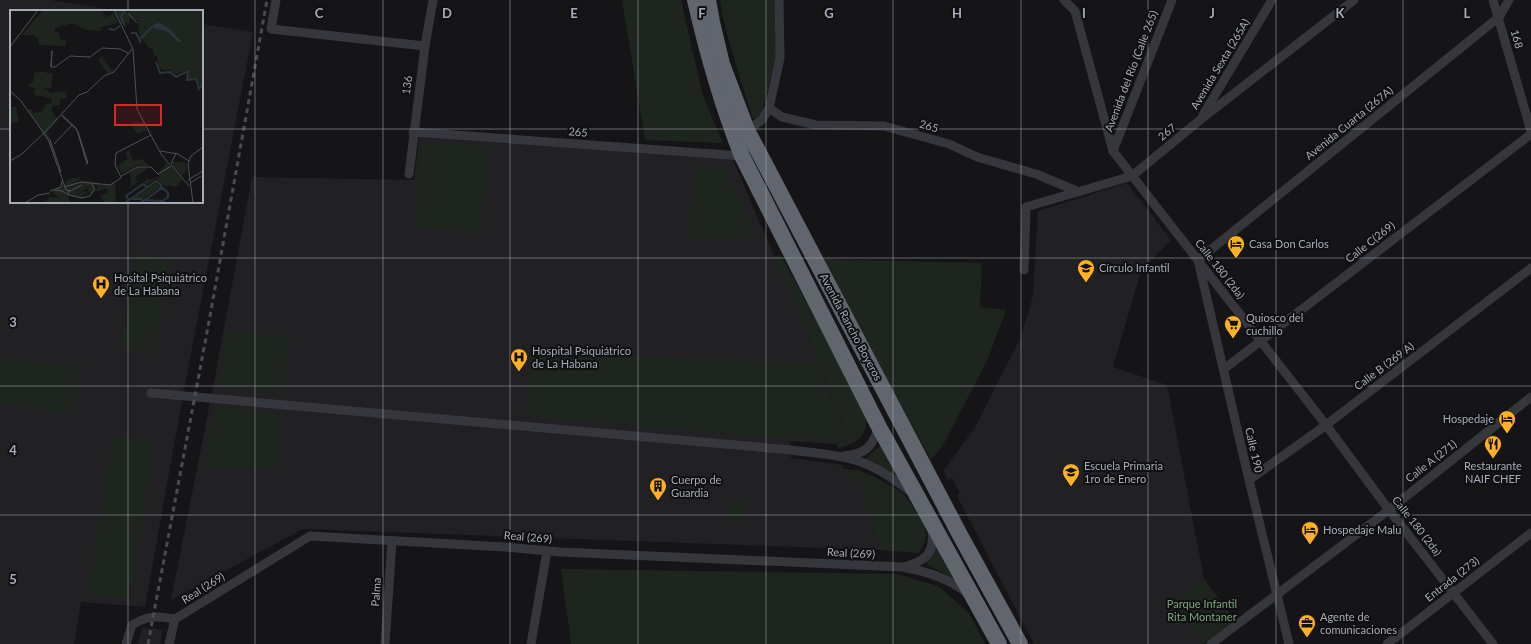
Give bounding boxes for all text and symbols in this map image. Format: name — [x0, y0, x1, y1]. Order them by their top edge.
text: C — [315, 5, 324, 21]
text: D — [442, 5, 452, 21]
text: E — [570, 5, 578, 21]
text: F — [698, 5, 706, 21]
text: G — [824, 5, 834, 21]
text: H — [952, 5, 962, 21]
text: I — [1082, 5, 1086, 21]
text: J — [1209, 5, 1215, 21]
text: K — [1336, 5, 1346, 21]
text: L — [1464, 5, 1471, 21]
street label: Avenida del Río (Calle 265) — [1101, 8, 1160, 133]
inset map — [10, 10, 203, 203]
street label: Avenida Sexta (265A) — [1187, 16, 1252, 111]
street label: 168 — [1509, 28, 1526, 50]
street label: 136 — [399, 75, 414, 95]
street label: Avenida Cuarta (267A) — [1302, 83, 1395, 162]
street label: 265 — [918, 117, 940, 134]
street label: 267 — [1155, 121, 1178, 143]
street label: 265 — [568, 124, 588, 139]
street label: Calle C(269) — [1342, 218, 1397, 265]
hotel icon: Casa Don Carlos — [1226, 234, 1246, 259]
street label: Calle 180 (2da) — [1193, 236, 1248, 301]
place label: Casa Don Carlos — [1249, 237, 1329, 250]
school or university icon: Círculo Infantil — [1076, 258, 1096, 283]
place label: Círculo Infantil — [1099, 261, 1170, 274]
place label: Hosital Psiquiátrico de La Habana — [114, 271, 207, 297]
street label: Avenida Rancho Boyeros — [818, 271, 885, 383]
hospital icon: Hosital Psiquiátrico de La Habana — [91, 274, 111, 299]
place label: Quiosco del cuchillo — [1246, 311, 1303, 337]
text: 3 — [9, 314, 17, 330]
supermarket icon: Quiosco del cuchillo — [1223, 314, 1243, 339]
street label: Calle B (269 A) — [1351, 339, 1416, 392]
place label: Hospital Psiquiátrico de La Habana — [532, 344, 631, 370]
hospital icon: Hospital Psiquiátrico de La Habana — [509, 347, 529, 372]
hotel icon: Hospedaje — [1497, 409, 1517, 434]
place label: Hospedaje — [1443, 412, 1494, 425]
street label: Calle 190 — [1243, 426, 1266, 474]
restaurant icon: Restaurante NAIF CHEF — [1483, 434, 1503, 459]
street label: Calle A (271) — [1403, 437, 1459, 485]
text: 4 — [9, 442, 17, 458]
place label: Escuela Primaria 1ro de Enero — [1084, 459, 1163, 485]
place label: Restaurante NAIF CHEF — [1464, 459, 1522, 485]
school or university icon: Escuela Primaria 1ro de Enero — [1061, 462, 1081, 487]
place label: Cuerpo de Guardia — [671, 473, 722, 499]
building icon: Cuerpo de Guardia — [648, 476, 668, 501]
street label: Calle 180 (2da) — [1390, 493, 1445, 558]
hotel icon: Hospedaje Malu — [1300, 520, 1320, 545]
place label: Hospedaje Malu — [1323, 523, 1401, 536]
street label: Real (269) — [503, 528, 553, 545]
street label: Real (269) — [827, 545, 876, 560]
street label: Entrada (273) — [1422, 553, 1481, 604]
street label: Real (269) — [179, 569, 227, 606]
text: 5 — [9, 571, 17, 587]
street label: Palma — [368, 577, 383, 607]
park label: Parque Infantil Rita Montaner — [1167, 597, 1237, 623]
place label: Agente de comunicaciones — [1320, 610, 1397, 636]
office icon: Agente de comunicaciones — [1297, 613, 1317, 638]

